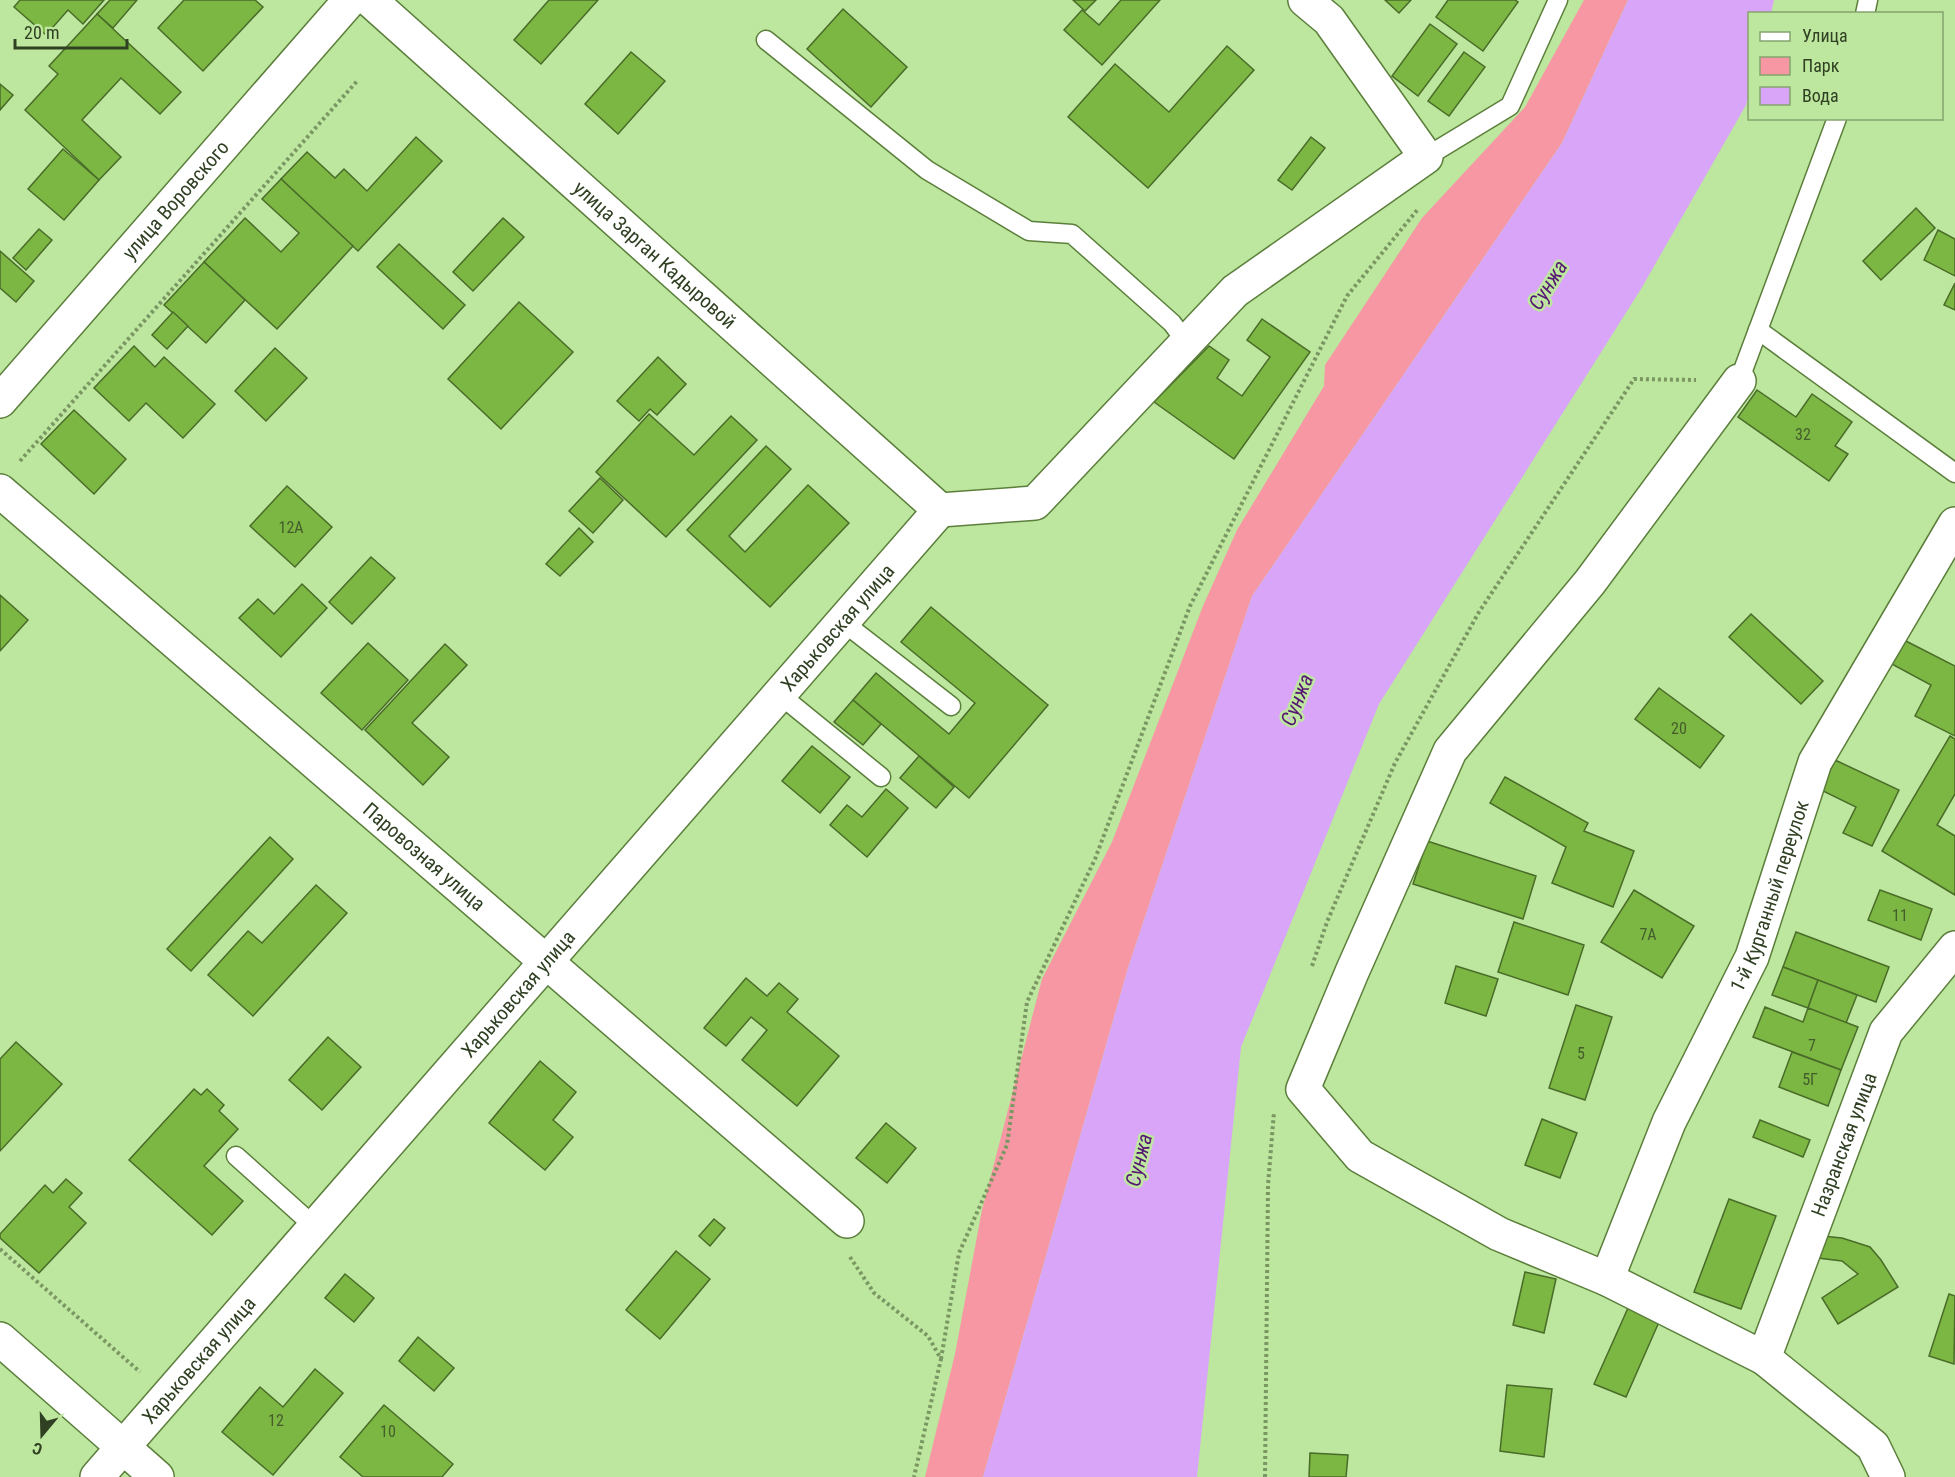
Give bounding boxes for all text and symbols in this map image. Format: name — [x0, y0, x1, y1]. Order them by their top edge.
scale bar — [15, 12, 128, 50]
legend — [1748, 12, 1943, 120]
text: 20 m — [24, 22, 59, 43]
text: Улица — [1802, 25, 1848, 46]
text: Парк — [1802, 55, 1840, 76]
text: Вода — [1802, 85, 1839, 106]
street label: улица Воровского — [117, 135, 234, 264]
street label: улица Зарган Кадыровой — [568, 176, 741, 334]
water label: Сунжа — [1524, 256, 1572, 314]
house number: 32 — [1795, 425, 1811, 444]
house number: 12А — [278, 518, 304, 537]
street label: Харьковская улица — [776, 559, 899, 696]
water label: Сунжа — [1276, 671, 1318, 729]
house number: 20 — [1671, 719, 1687, 738]
street label: Паровозная улица — [358, 797, 490, 916]
street label: 1-й Курганный переулок — [1725, 797, 1814, 995]
house number: 11 — [1892, 906, 1908, 925]
street label: Харьковская улица — [456, 925, 580, 1062]
house number: 7А — [1639, 925, 1657, 944]
house number: 7 — [1808, 1036, 1816, 1055]
house number: 5 — [1577, 1044, 1585, 1063]
street label: Назранская улица — [1806, 1069, 1882, 1220]
house number: 5Г — [1802, 1070, 1818, 1089]
water label: Сунжа — [1121, 1131, 1157, 1189]
street label: Харьковская улица — [137, 1292, 261, 1429]
north arrow — [12, 1405, 72, 1465]
house number: 12 — [268, 1411, 284, 1430]
house number: 10 — [380, 1422, 396, 1441]
text: С — [30, 1438, 45, 1459]

